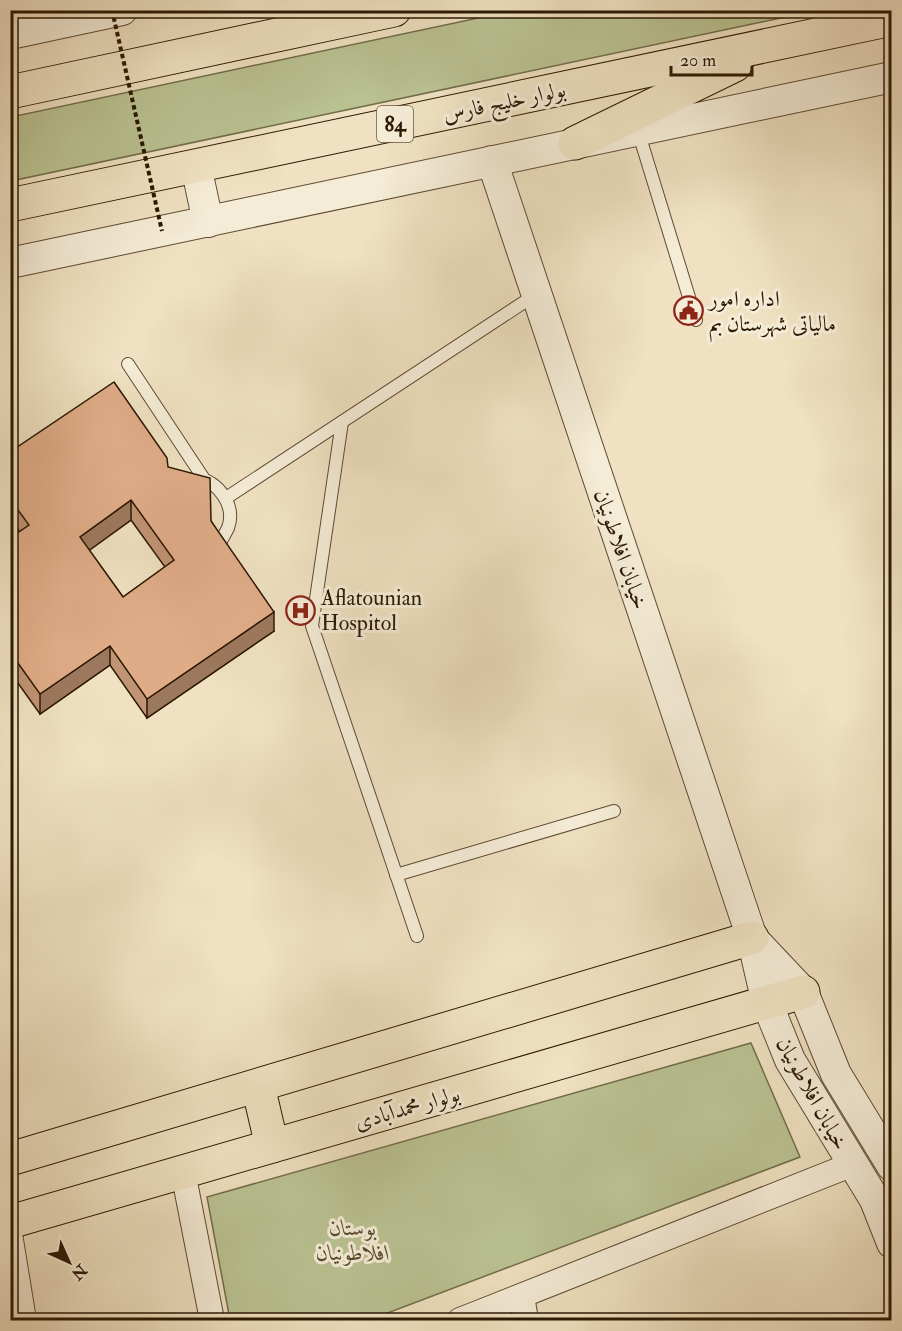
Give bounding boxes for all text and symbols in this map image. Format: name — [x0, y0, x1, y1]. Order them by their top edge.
scale bar — [671, 39, 752, 77]
text: 20 m — [680, 49, 716, 72]
street label: بولوار خلیج فارس — [440, 75, 569, 134]
road number: 84 — [377, 106, 413, 142]
place label: اداره امور مالیاتی شهرستان بم — [707, 285, 836, 343]
public building icon: اداره امور مالیاتی شهرستان بم — [672, 295, 704, 327]
street label: خیابان افلاطونیان — [587, 486, 655, 613]
place label: Aflatounian Hospitol — [320, 584, 422, 638]
hospital icon: Aflatounian Hospitol — [284, 594, 316, 626]
street label: خیابان افلاطونیان — [770, 1032, 855, 1155]
street label: بولوار محمدآبادی — [351, 1080, 463, 1136]
park label: بوستان افلاطونیان — [316, 1214, 390, 1267]
north arrow — [39, 1232, 99, 1292]
text: N — [66, 1259, 92, 1285]

